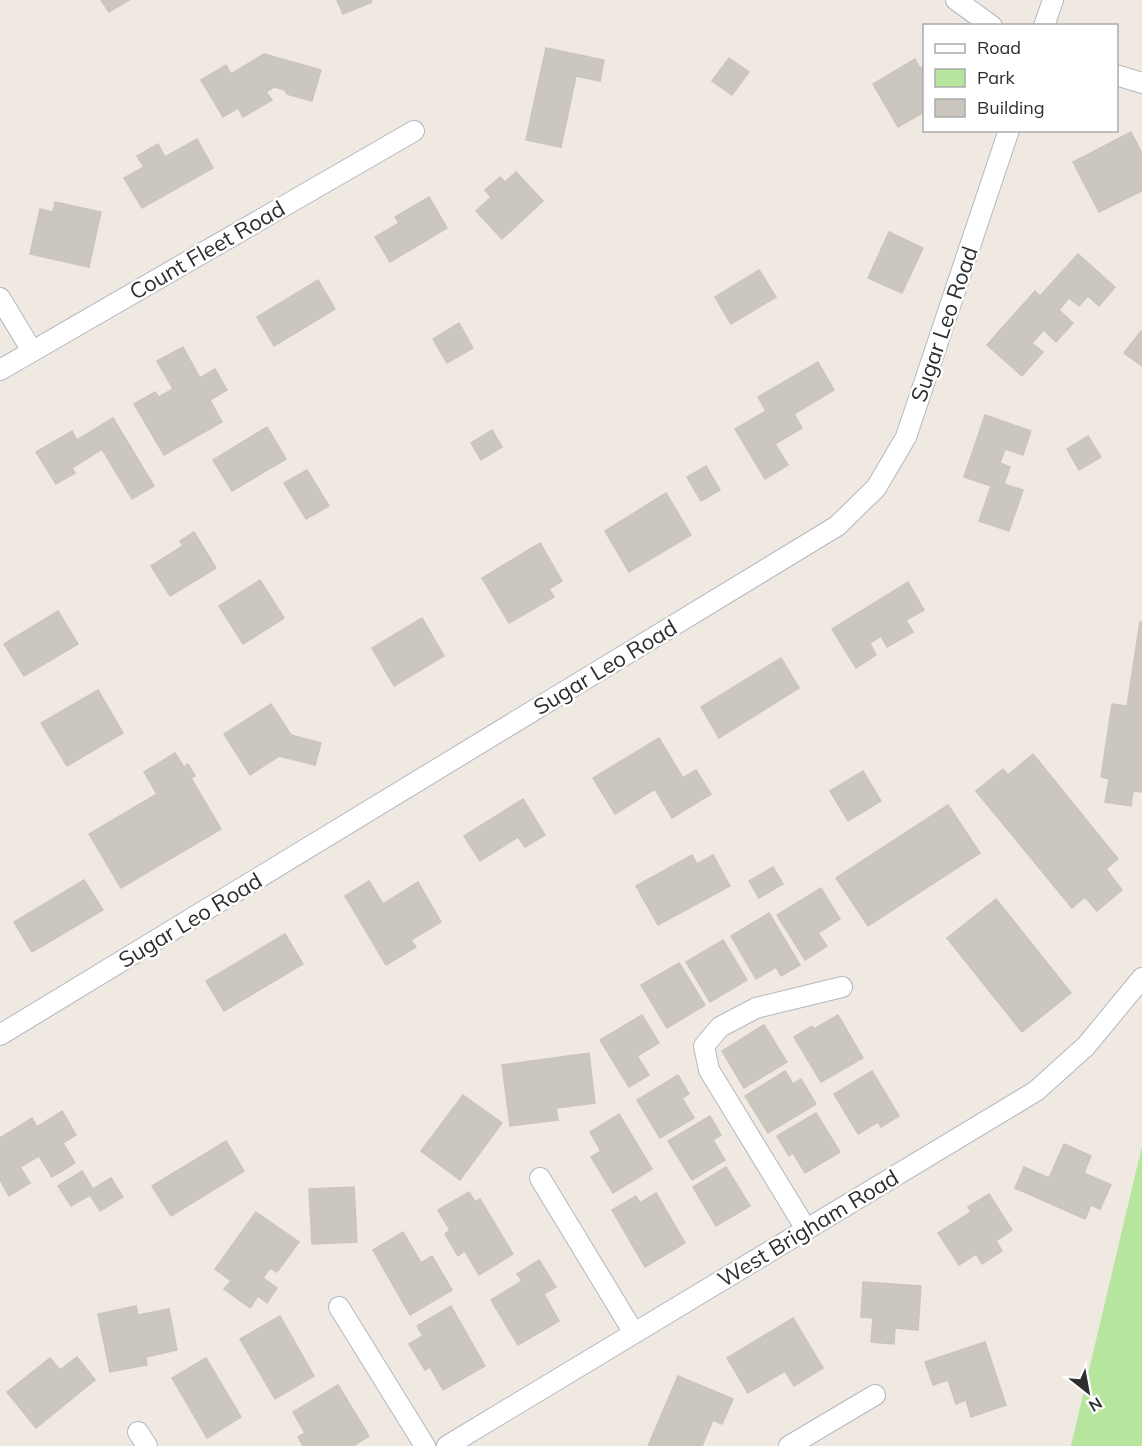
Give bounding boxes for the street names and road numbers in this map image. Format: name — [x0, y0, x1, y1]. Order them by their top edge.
street label: Count Fleet Road — [124, 194, 290, 306]
street label: Sugar Leo Road — [904, 243, 984, 405]
street label: Sugar Leo Road — [528, 613, 682, 721]
street label: Sugar Leo Road — [113, 866, 267, 974]
street label: West Brigham Road — [713, 1163, 903, 1293]

